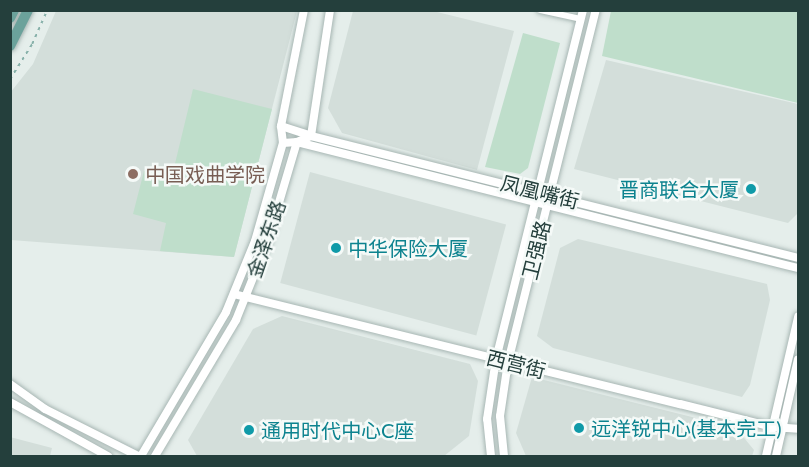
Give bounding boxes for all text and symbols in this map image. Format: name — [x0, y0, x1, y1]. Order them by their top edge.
place label: 中国戏曲学院 — [145, 162, 265, 186]
marker: 中国戏曲学院 — [126, 167, 140, 181]
street label: 凤凰嘴街 — [498, 171, 582, 213]
place label: 晋商联合大厦 — [619, 177, 739, 201]
marker: 晋商联合大厦 — [744, 182, 758, 196]
street label: 金泽东路 — [242, 197, 290, 281]
street label: 卫强路 — [517, 218, 555, 282]
place label: 中华保险大厦 — [348, 236, 468, 260]
marker: 中华保险大厦 — [329, 241, 343, 255]
street label: 西营街 — [484, 345, 548, 383]
place label: 远洋锐中心(基本完工) — [591, 416, 782, 440]
place label: 通用时代中心C座 — [261, 418, 414, 442]
marker: 远洋锐中心(基本完工) — [572, 421, 586, 435]
marker: 通用时代中心C座 — [242, 423, 256, 437]

